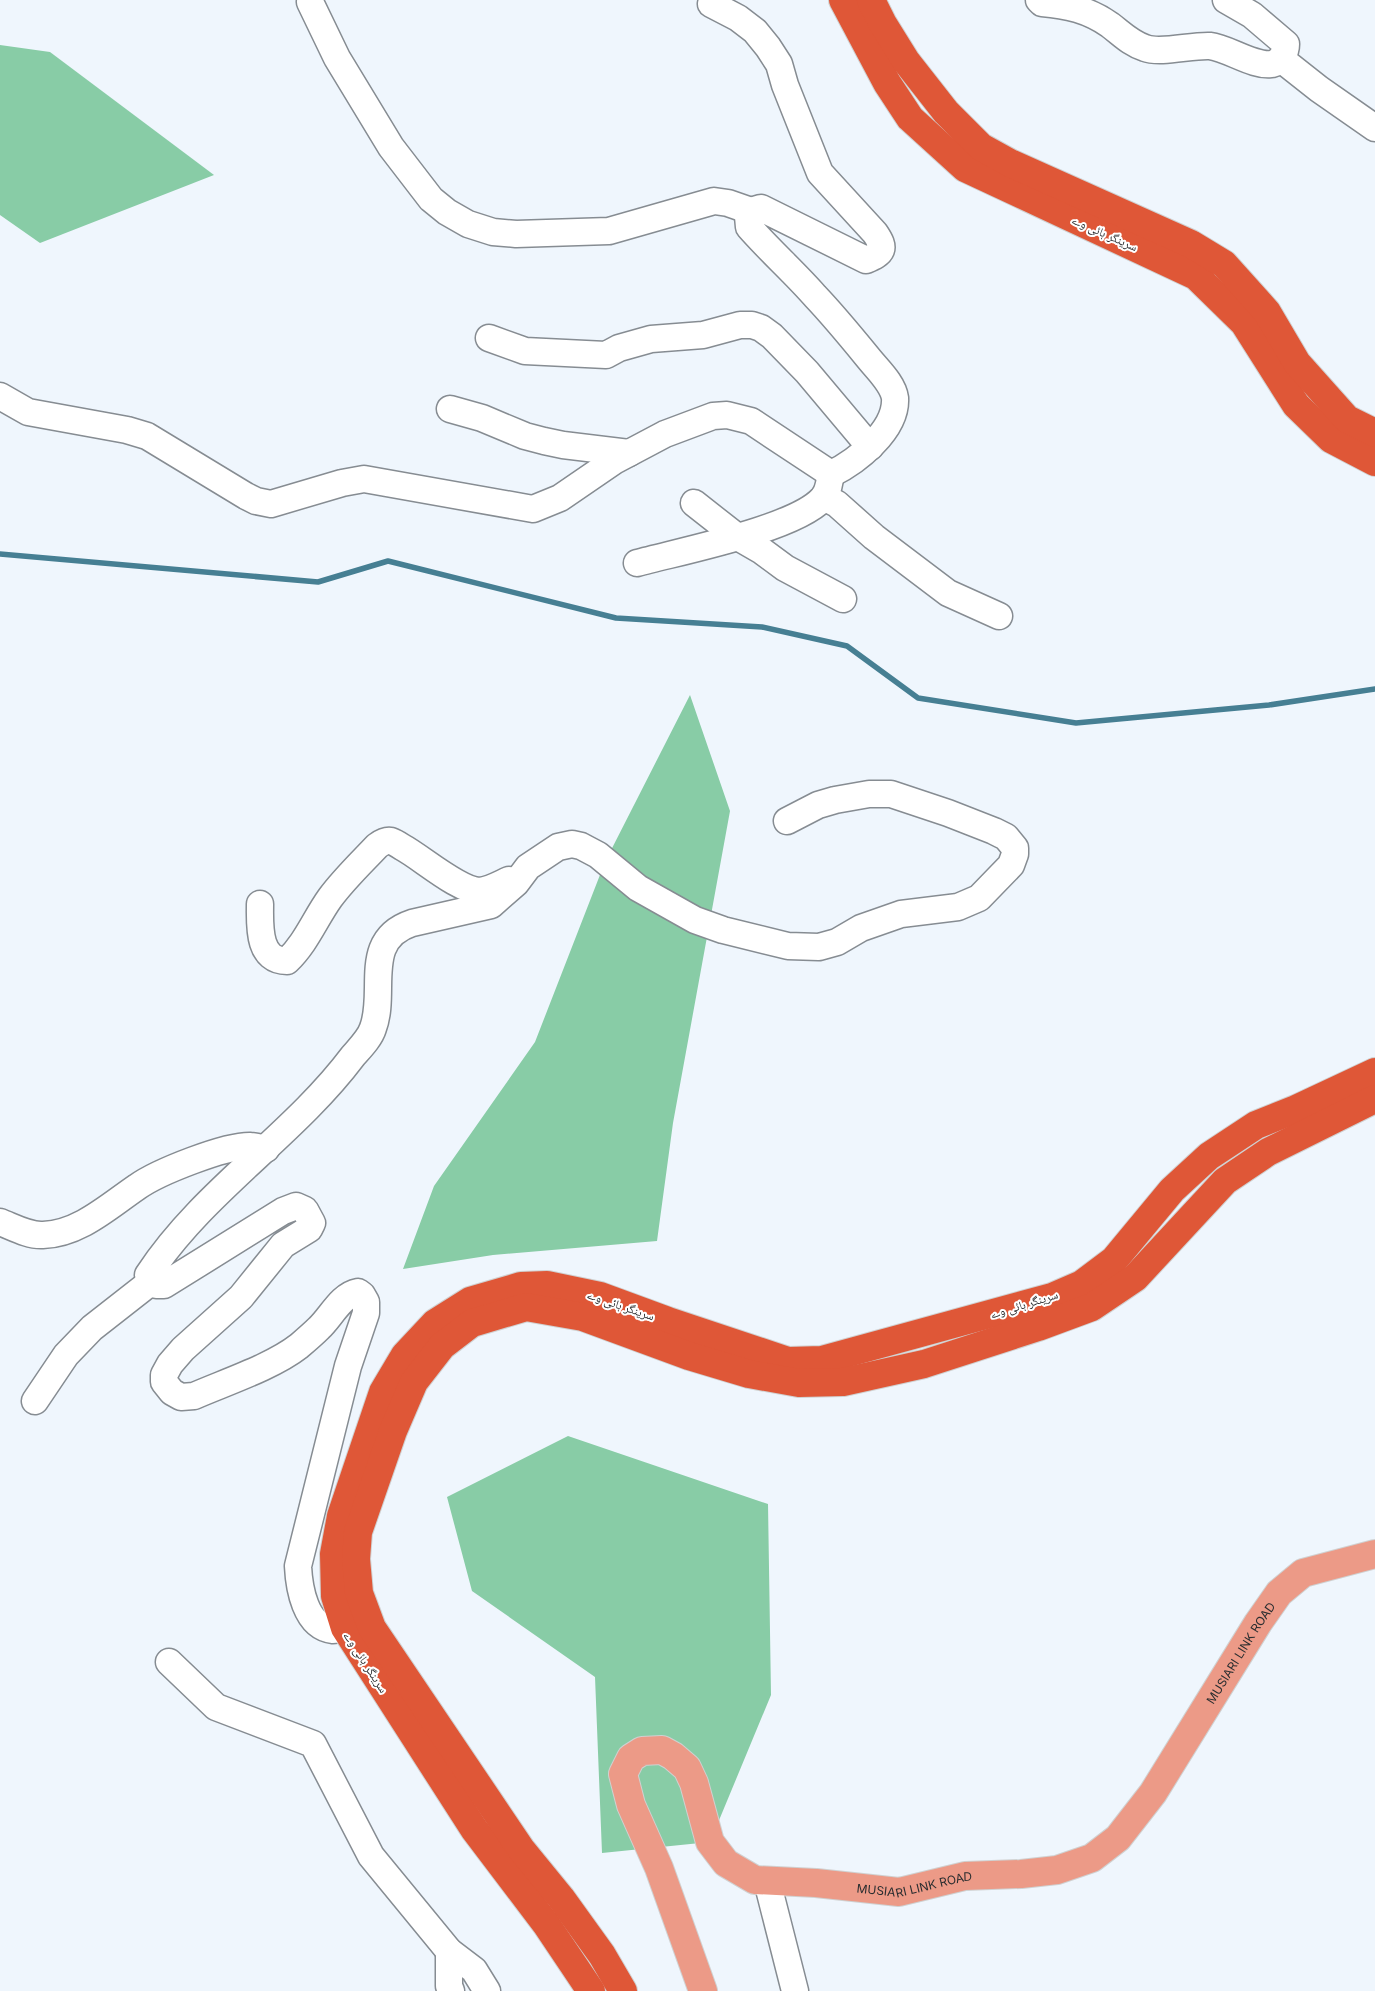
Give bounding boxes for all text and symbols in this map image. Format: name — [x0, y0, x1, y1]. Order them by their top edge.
street label: سرینگر ہائی وے — [1070, 212, 1140, 254]
street label: سرینگر ہائی وے — [585, 1286, 657, 1324]
street label: سرینگر ہائی وے — [988, 1287, 1060, 1322]
street label: MUSIARI LINK ROAD — [1203, 1599, 1278, 1706]
street label: سرینگر ہائی وے — [340, 1628, 391, 1696]
street label: MUSIARI LINK ROAD — [856, 1868, 972, 1900]

